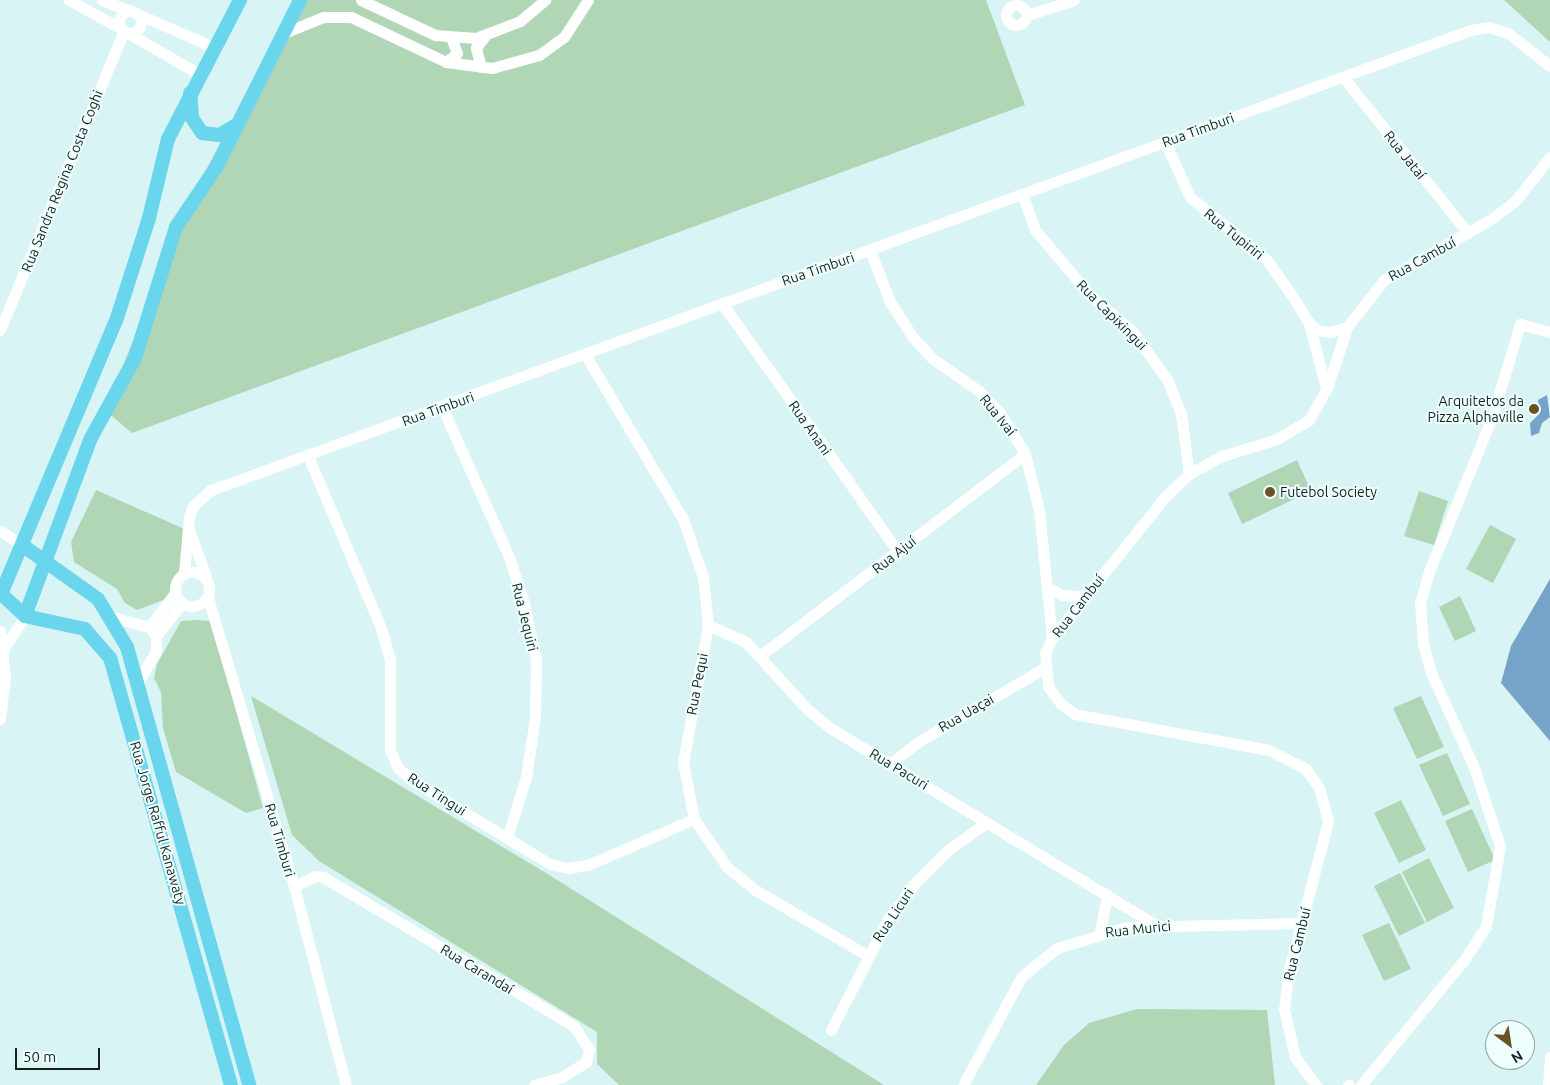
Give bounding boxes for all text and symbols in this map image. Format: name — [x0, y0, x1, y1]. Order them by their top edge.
street label: Rua Sandra Regina Costa Coghi — [18, 88, 106, 274]
street label: Rua Timburi — [1160, 109, 1236, 151]
street label: Rua Jataí — [1380, 127, 1430, 183]
street label: Rua Tupiriri — [1201, 205, 1267, 263]
street label: Rua Cambuí — [1385, 234, 1459, 284]
street label: Rua Timburi — [780, 249, 856, 289]
street label: Rua Capixingui — [1073, 276, 1151, 354]
street label: Rua Timburi — [400, 388, 476, 430]
street label: Rua Ivaí — [976, 391, 1020, 439]
place label: Arquitetos da Pizza Alphaville — [1428, 393, 1524, 426]
street label: Rua Anani — [785, 397, 835, 459]
marker: Arquitetos da Pizza Alphaville — [1528, 403, 1540, 415]
place label: Futebol Society — [1280, 484, 1377, 500]
marker: Futebol Society — [1264, 486, 1276, 498]
street label: Rua Ajuí — [869, 533, 919, 577]
street label: Rua Cambuí — [1048, 571, 1108, 641]
street label: Rua Jequiri — [508, 581, 542, 653]
street label: Rua Pequi — [683, 652, 711, 716]
street label: Rua Uaçai — [935, 690, 997, 736]
street label: Rua Jorge Rafful Kanawaty — [127, 739, 189, 907]
street label: Rua Pacuri — [866, 745, 932, 793]
street label: Rua Tingui — [405, 769, 469, 819]
street label: Rua Timburi — [262, 801, 298, 879]
street label: Rua Licuri — [869, 885, 917, 945]
street label: Rua Cambuí — [1280, 906, 1314, 982]
street label: Rua Murici — [1104, 917, 1172, 941]
street label: Rua Carandaí — [437, 941, 517, 997]
north arrow — [1485, 1020, 1535, 1070]
scale bar — [18, 1038, 102, 1070]
text: N — [1509, 1047, 1526, 1067]
text: 50 m — [23, 1048, 56, 1065]

